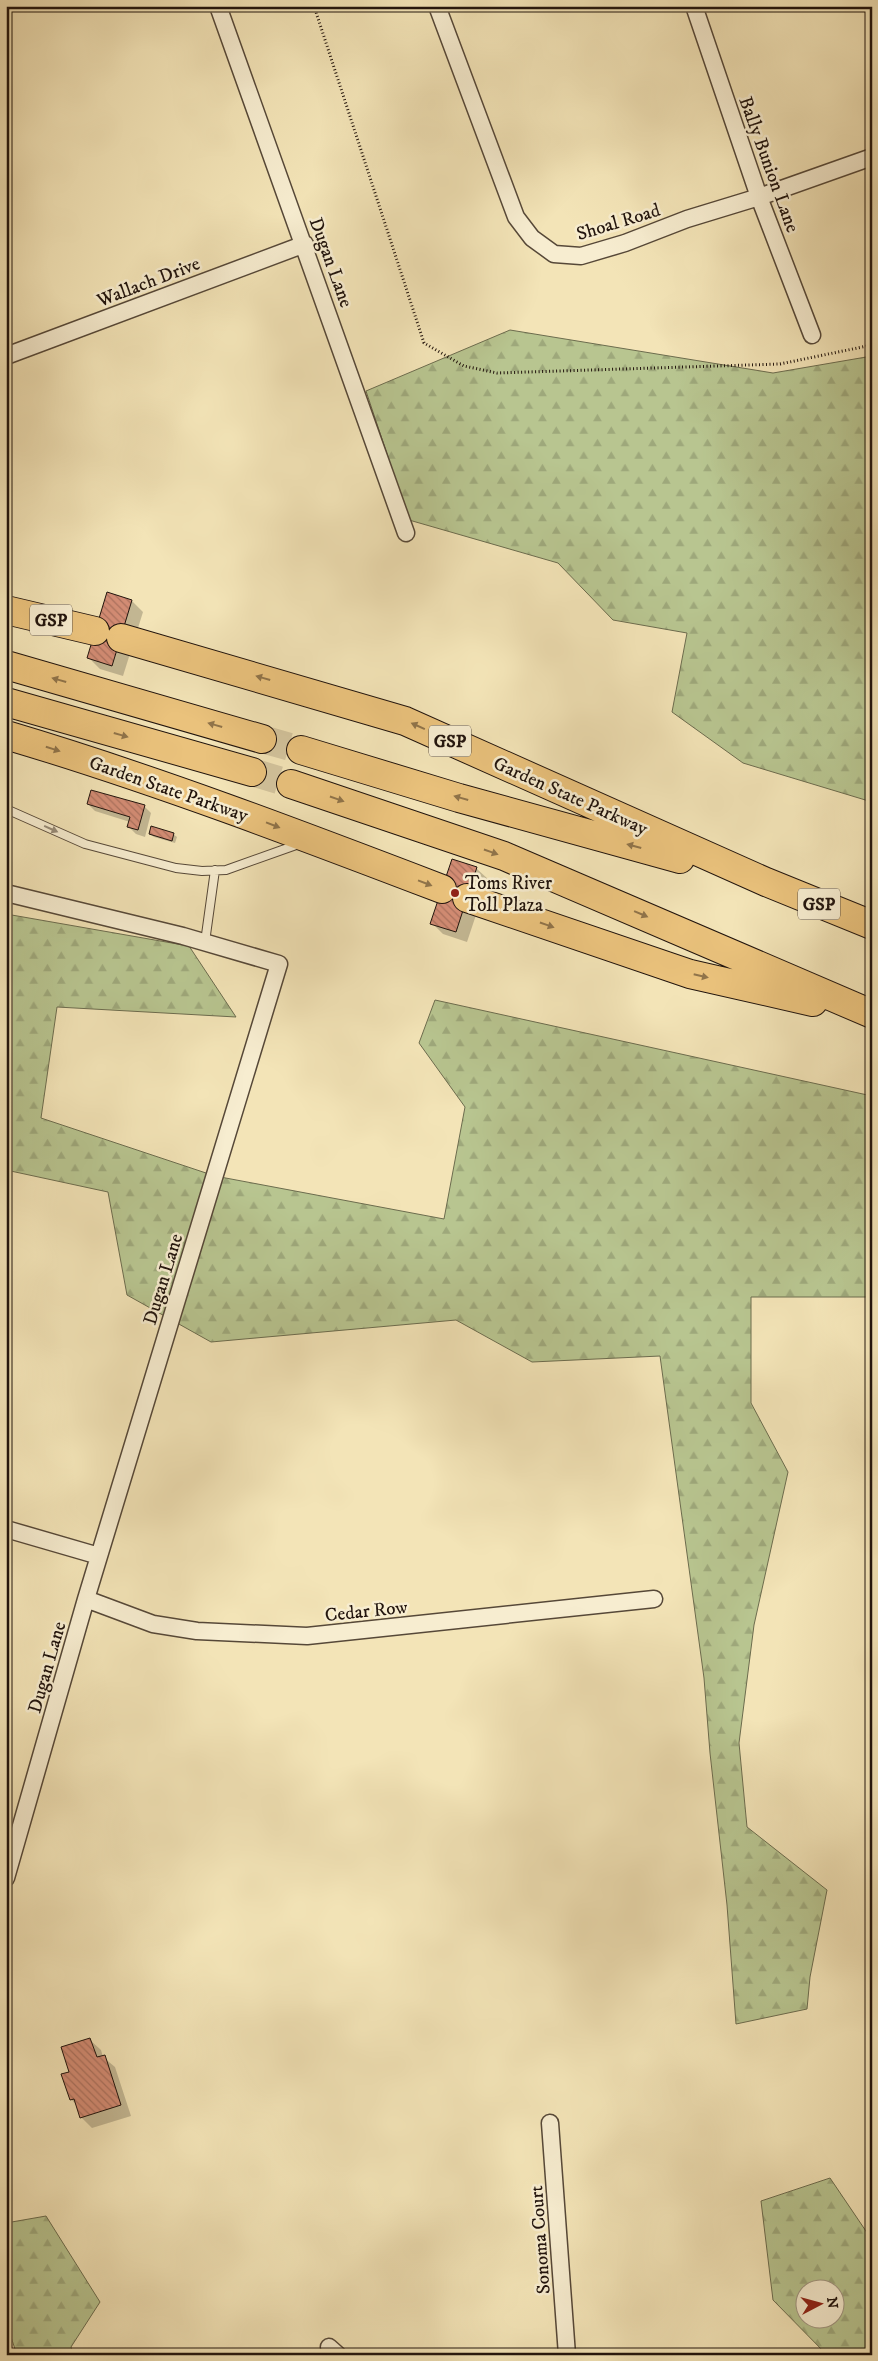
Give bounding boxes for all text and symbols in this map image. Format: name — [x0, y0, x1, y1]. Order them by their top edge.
street label: Bally Bunion Lane — [733, 93, 804, 236]
street label: Shoal Road — [574, 199, 664, 246]
street label: Dugan Lane — [304, 214, 358, 311]
street label: Wallach Drive — [93, 252, 203, 313]
road number: GSP — [30, 604, 72, 636]
one-way arrow — [255, 673, 270, 681]
one-way arrow — [51, 676, 66, 684]
one-way arrow — [207, 721, 222, 729]
one-way arrow — [411, 722, 425, 730]
road number: GSP — [429, 726, 471, 756]
one-way arrow — [113, 731, 128, 739]
one-way arrow — [46, 745, 61, 753]
street label: Garden State Parkway — [86, 751, 252, 828]
street label: Garden State Parkway — [490, 752, 652, 841]
one-way arrow — [453, 794, 468, 802]
one-way arrow — [330, 796, 345, 804]
one-way arrow — [265, 822, 280, 829]
one-way arrow — [44, 825, 58, 833]
one-way arrow — [627, 842, 642, 850]
one-way arrow — [484, 848, 499, 856]
place label: Toms River Toll Plaza — [465, 872, 552, 917]
one-way arrow — [417, 879, 432, 887]
marker: Toms River Toll Plaza — [449, 887, 461, 899]
road number: GSP — [798, 889, 840, 920]
one-way arrow — [634, 910, 649, 918]
one-way arrow — [539, 921, 554, 929]
one-way arrow — [693, 972, 708, 980]
street label: Dugan Lane — [139, 1231, 188, 1328]
street label: Cedar Row — [324, 1596, 409, 1627]
street label: Dugan Lane — [23, 1619, 72, 1716]
street label: Sonoma Court — [525, 2185, 556, 2295]
north arrow — [796, 2278, 846, 2328]
text: N — [822, 2296, 842, 2310]

